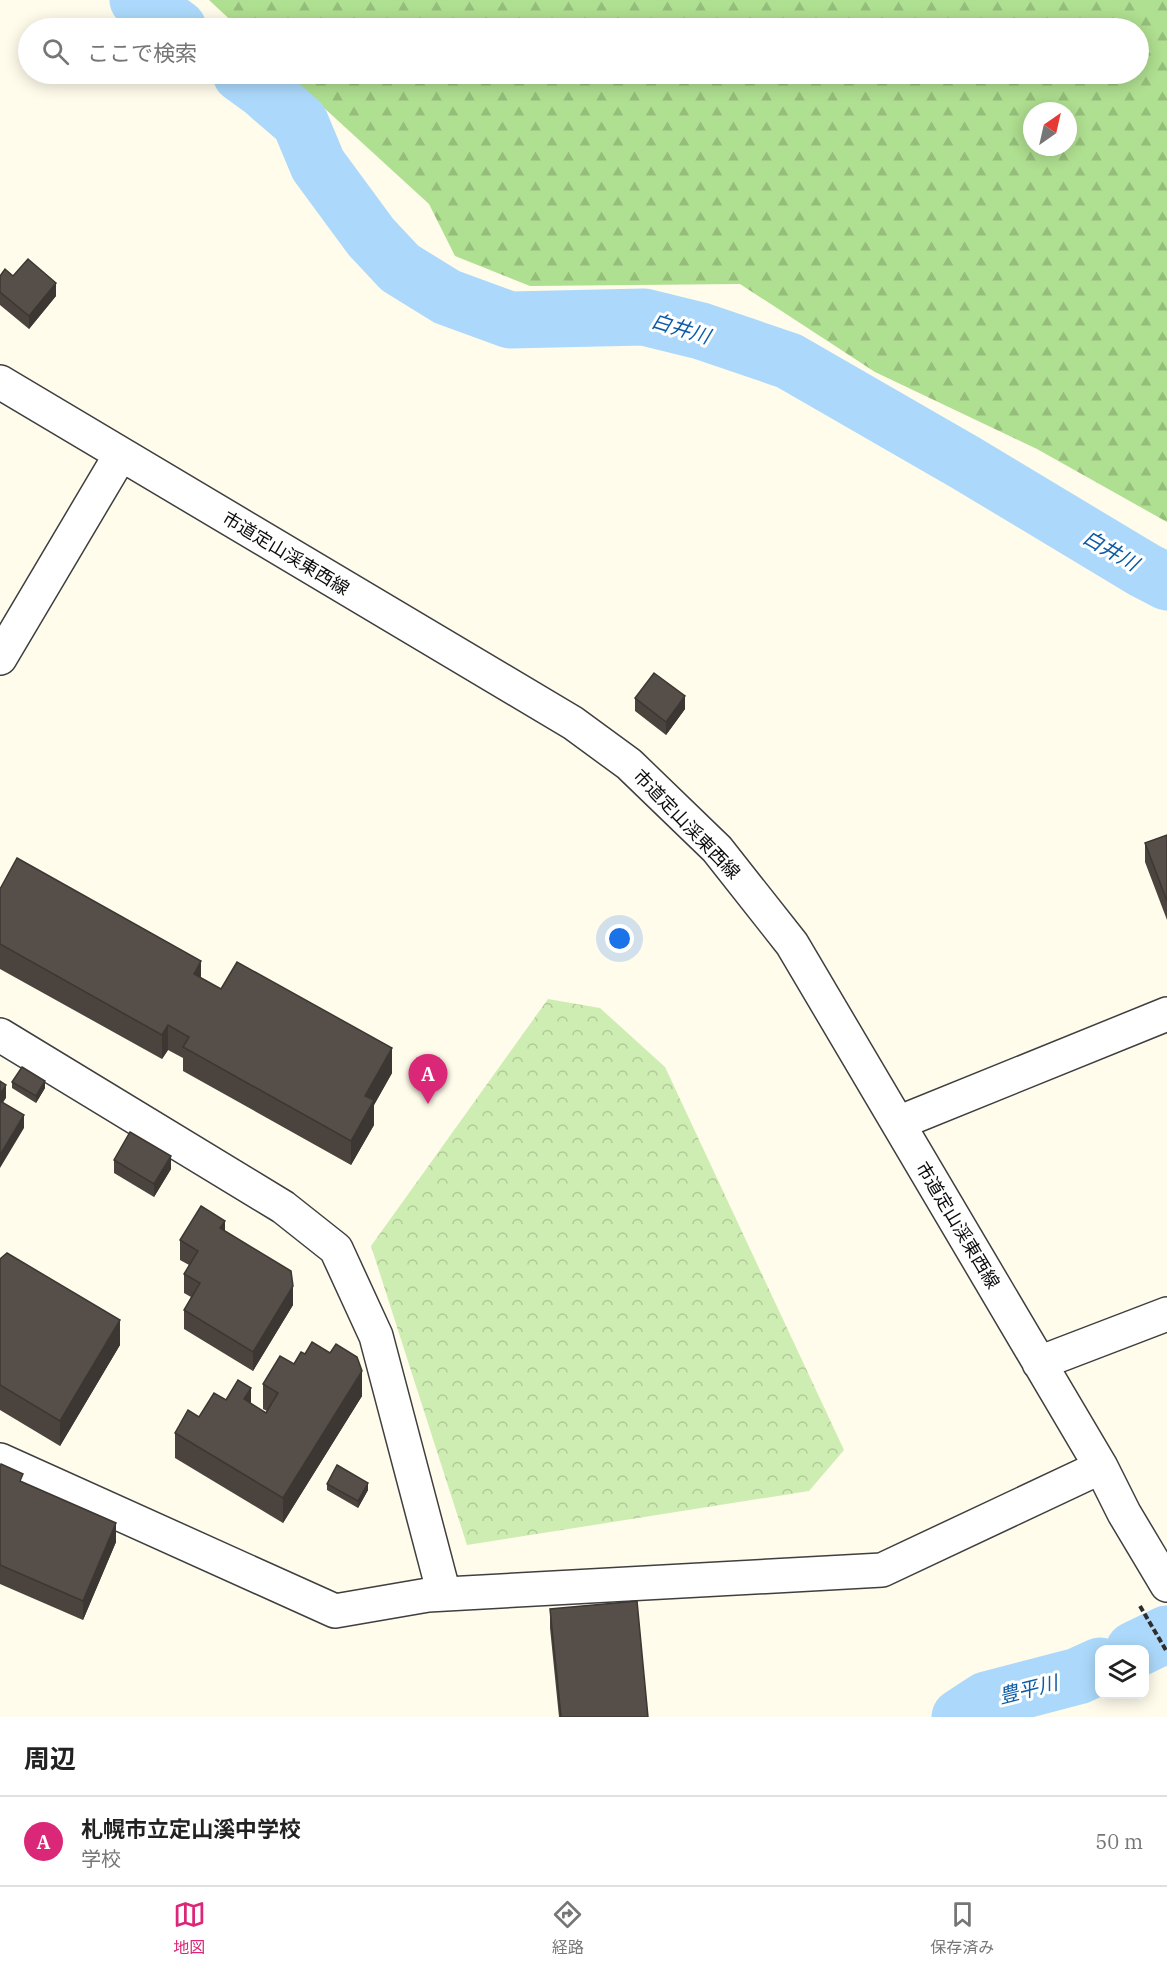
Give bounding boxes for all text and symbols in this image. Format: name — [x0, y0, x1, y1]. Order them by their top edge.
search box — [18, 18, 1149, 84]
icon: search — [39, 35, 72, 68]
text: ここで検索 — [87, 38, 197, 67]
north arrow — [1023, 102, 1077, 156]
water label: 白井川 — [648, 306, 716, 350]
street label: 市道定山渓東西線 — [218, 506, 354, 600]
water label: 白井川 — [1078, 523, 1145, 578]
street label: 市道定山渓東西線 — [629, 764, 745, 884]
your location — [605, 924, 634, 953]
pin: A — [408, 1054, 448, 1104]
street label: 市道定山渓東西線 — [911, 1157, 1005, 1293]
map controls — [1095, 1645, 1149, 1699]
button: layers — [1095, 1645, 1149, 1699]
water label: 豊平川 — [996, 1668, 1062, 1709]
text: 周辺 — [24, 1741, 76, 1775]
text: 札幌市立定山溪中学校 — [81, 1814, 301, 1843]
text: A — [37, 1828, 50, 1855]
text: 50 m — [1095, 1828, 1143, 1855]
text: 学校 — [81, 1845, 121, 1872]
tab: 地図 — [173, 1898, 206, 1958]
tab: 経路 — [551, 1898, 584, 1958]
tab: 保存済み — [930, 1898, 994, 1958]

